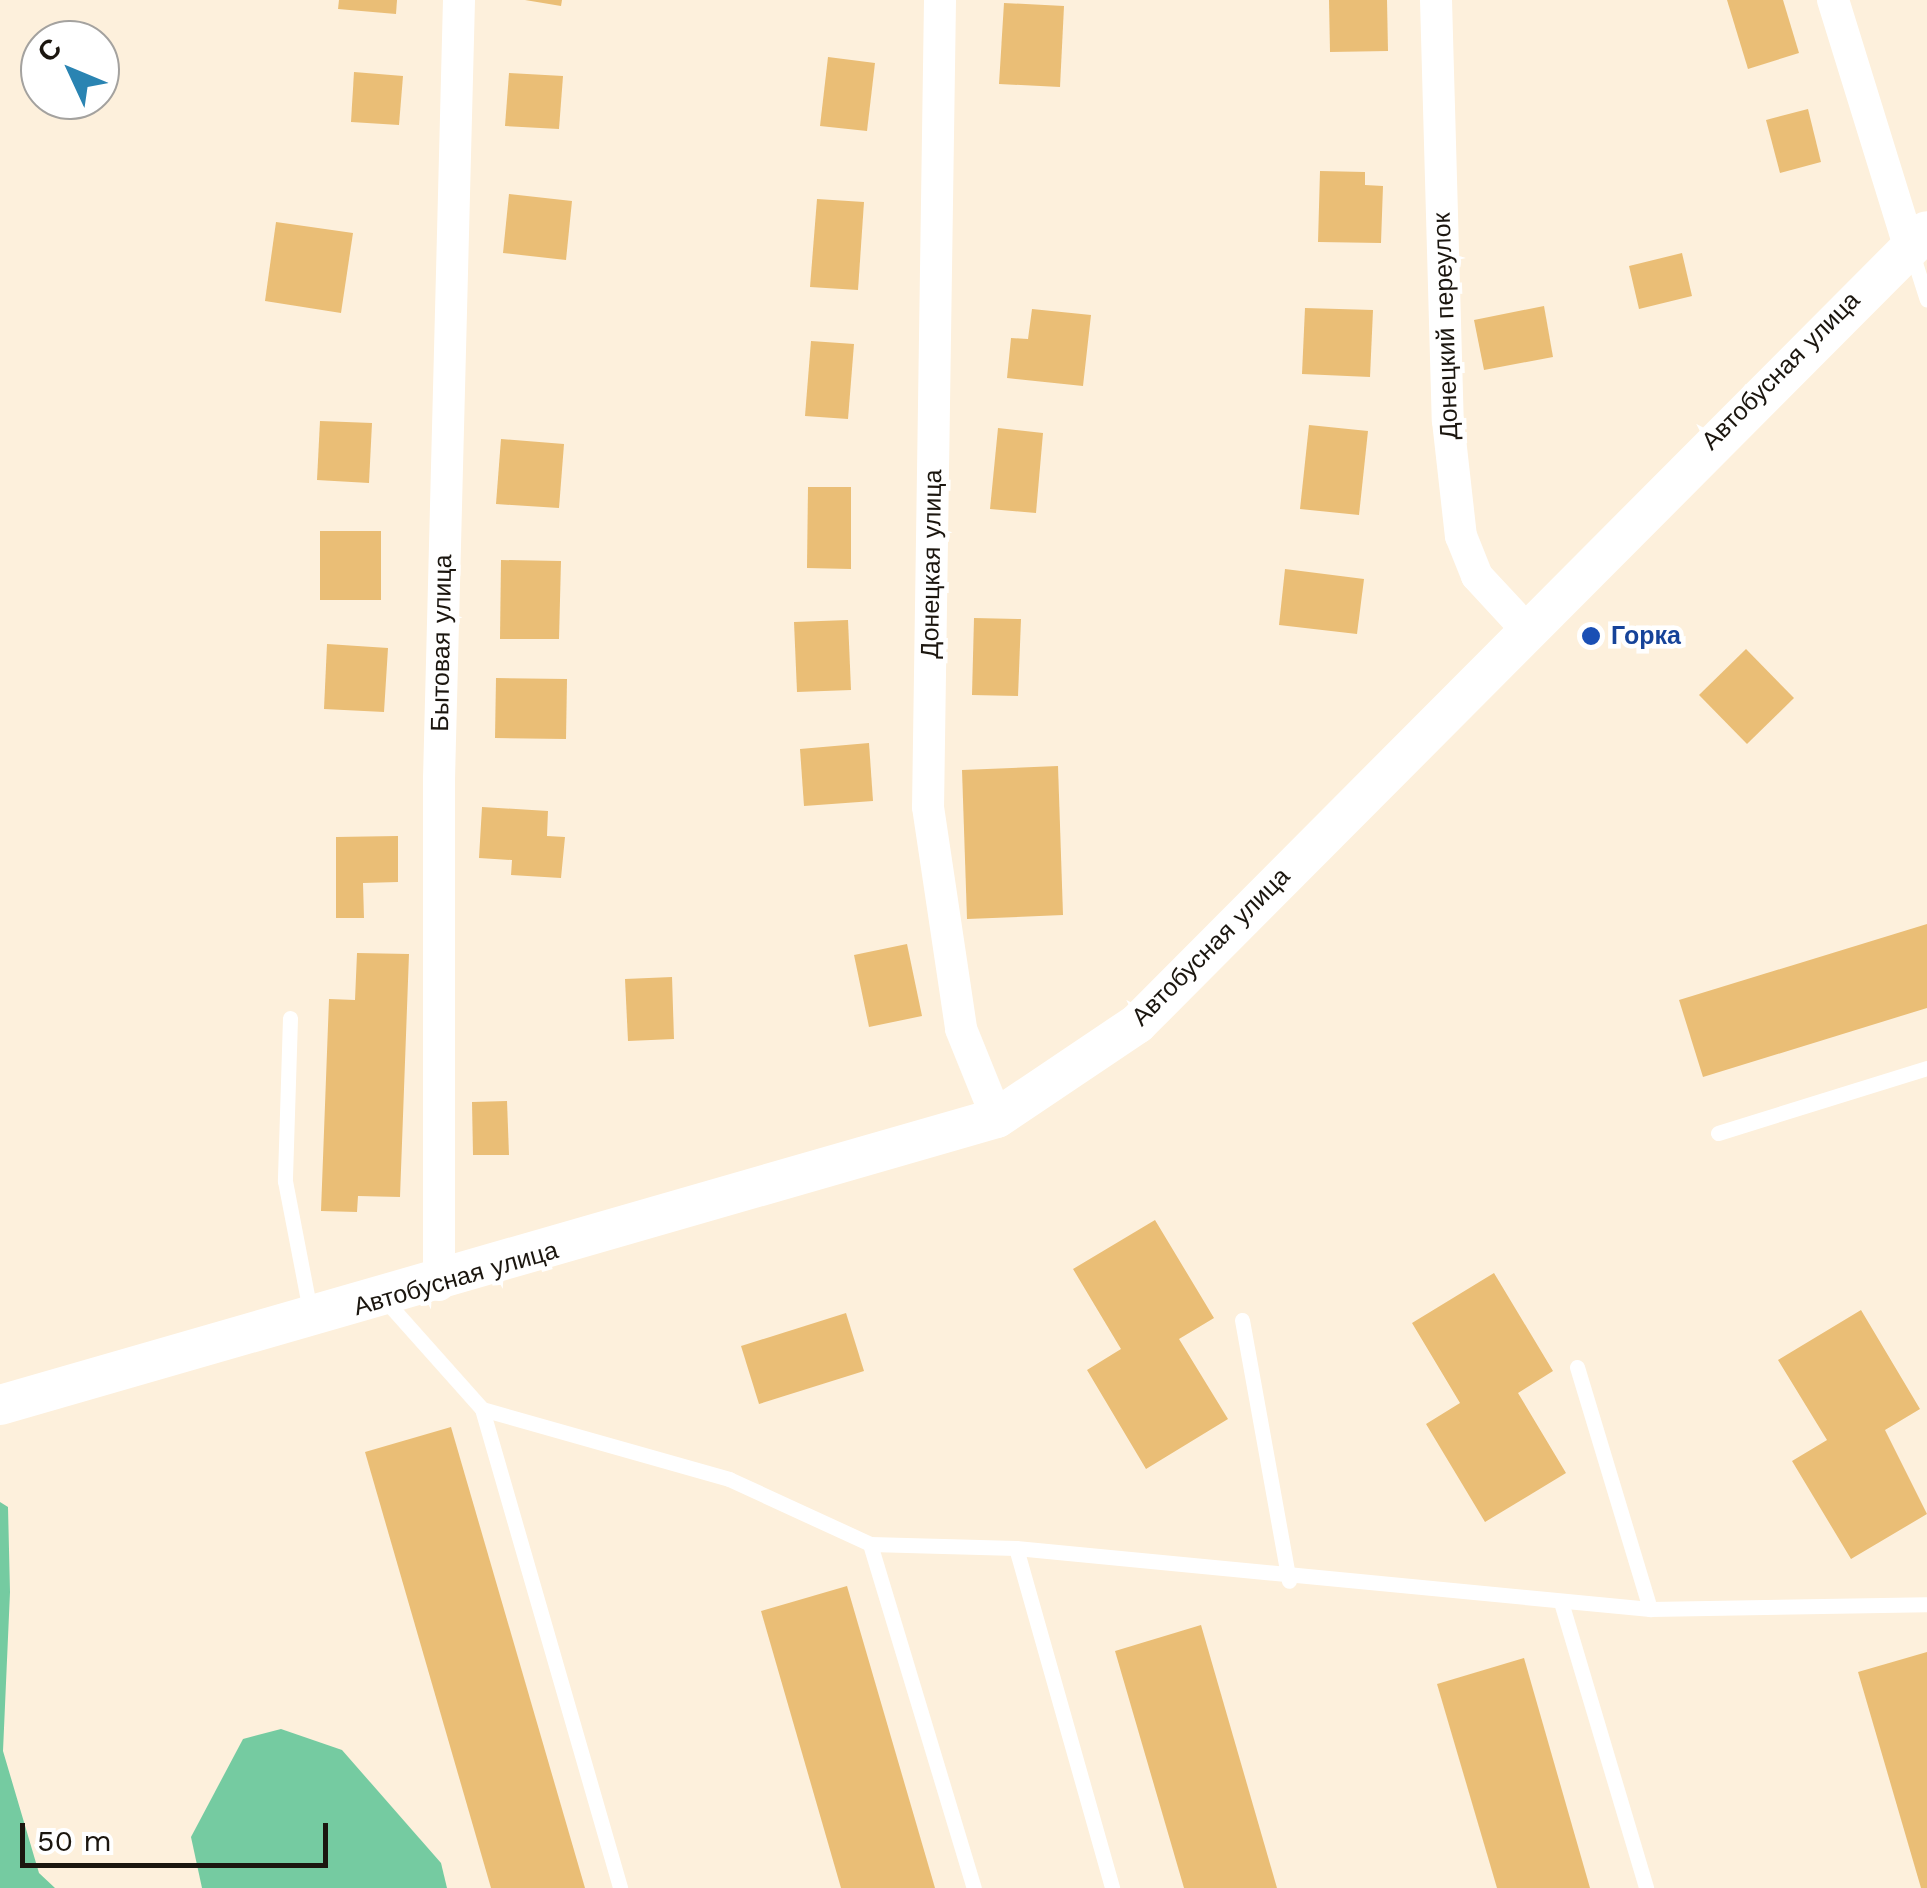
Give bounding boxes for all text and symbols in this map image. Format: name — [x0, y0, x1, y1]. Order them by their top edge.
north arrow — [20, 20, 120, 120]
text: С — [31, 31, 68, 69]
street label: Донецкий переулок — [1427, 212, 1465, 440]
street label: Автобусная улица — [1696, 286, 1866, 456]
street label: Донецкая улица — [915, 469, 949, 659]
street label: Бытовая улица — [425, 554, 459, 732]
place label: Горка — [1611, 621, 1681, 651]
marker: Горка — [1580, 625, 1602, 647]
street label: Автобусная улица — [1126, 862, 1296, 1032]
street label: Автобусная улица — [350, 1235, 562, 1323]
scale bar — [25, 1803, 332, 1865]
text: 50 m — [37, 1823, 112, 1858]

